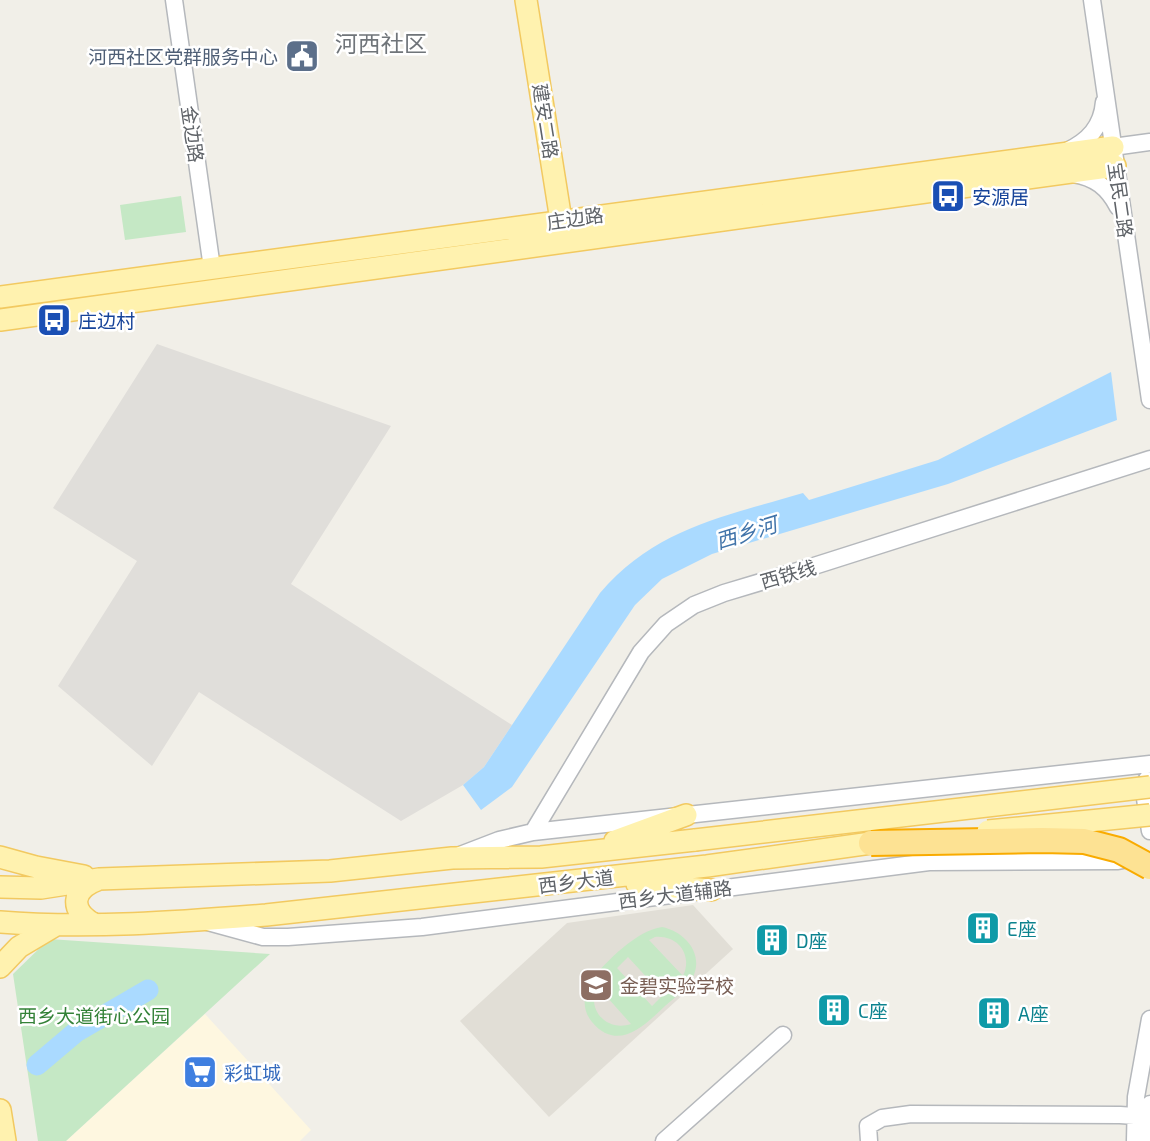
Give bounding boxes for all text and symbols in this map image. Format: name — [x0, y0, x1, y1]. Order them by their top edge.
district label: 河西社区 — [335, 29, 427, 57]
public building icon: 河西社区党群服务中心 — [283, 37, 321, 75]
place label: 河西社区党群服务中心 — [88, 45, 278, 68]
street label: 建安二路 — [529, 82, 563, 160]
street label: 金边路 — [178, 104, 208, 164]
street label: 宝民二路 — [1104, 161, 1138, 239]
bus stop icon: 安源居 — [929, 177, 967, 215]
place label: 安源居 — [972, 185, 1029, 208]
street label: 庄边路 — [545, 203, 605, 233]
bus stop icon: 庄边村 — [35, 301, 73, 339]
place label: 庄边村 — [78, 309, 135, 332]
water label: 西乡河 — [712, 510, 784, 553]
street label: 西铁线 — [757, 555, 819, 593]
street label: 西乡大道 — [537, 865, 615, 897]
street label: 西乡大道辅路 — [617, 876, 733, 912]
building icon: E座 — [964, 909, 1002, 947]
place label: E座 — [1007, 917, 1037, 940]
building icon: D座 — [753, 921, 791, 959]
place label: D座 — [796, 929, 828, 952]
school or university icon: 金碧实验学校 — [577, 966, 615, 1004]
place label: 金碧实验学校 — [620, 974, 734, 997]
building icon: C座 — [815, 991, 853, 1029]
building icon: A座 — [975, 994, 1013, 1032]
place label: C座 — [858, 999, 888, 1022]
place label: A座 — [1018, 1002, 1049, 1025]
park label: 西乡大道街心公园 — [18, 1004, 170, 1027]
supermarket icon: 彩虹城 — [181, 1053, 219, 1091]
place label: 彩虹城 — [224, 1061, 281, 1084]

